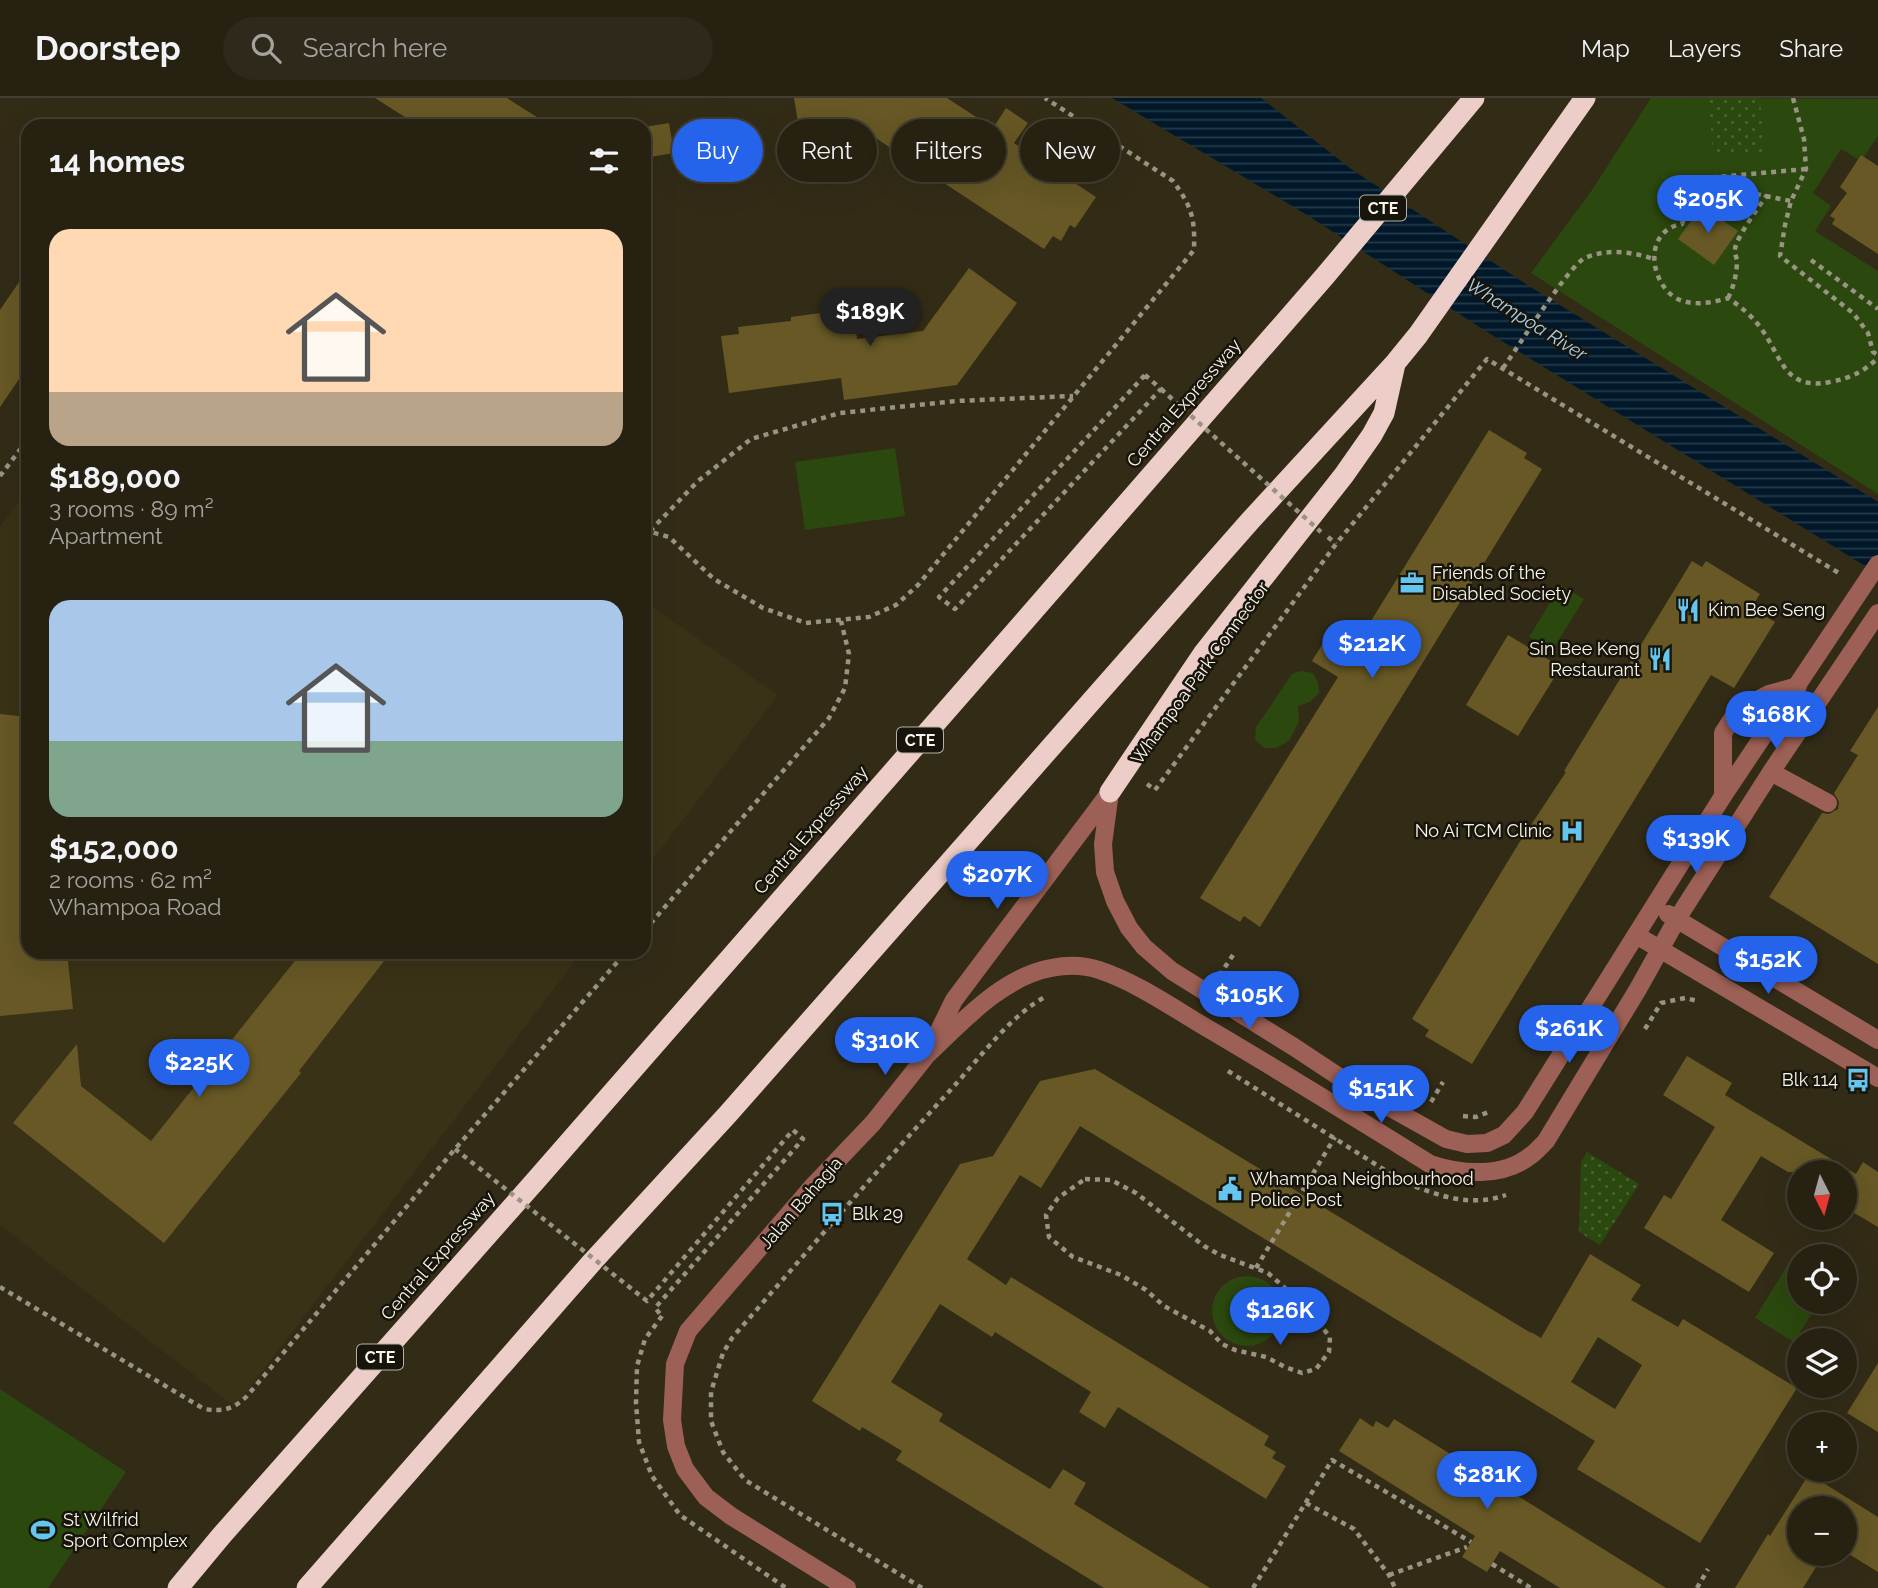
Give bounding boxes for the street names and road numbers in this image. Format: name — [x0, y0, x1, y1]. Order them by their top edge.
road number: CTE — [1360, 195, 1406, 220]
street label: Central Expressway — [1122, 334, 1245, 471]
street label: Whampoa Park Connector — [1126, 577, 1273, 768]
road number: CTE — [897, 727, 943, 752]
street label: Central Expressway — [749, 761, 872, 898]
street label: Jalan Bahagia — [755, 1152, 846, 1253]
street label: Central Expressway — [376, 1187, 499, 1324]
road number: CTE — [357, 1344, 403, 1370]

